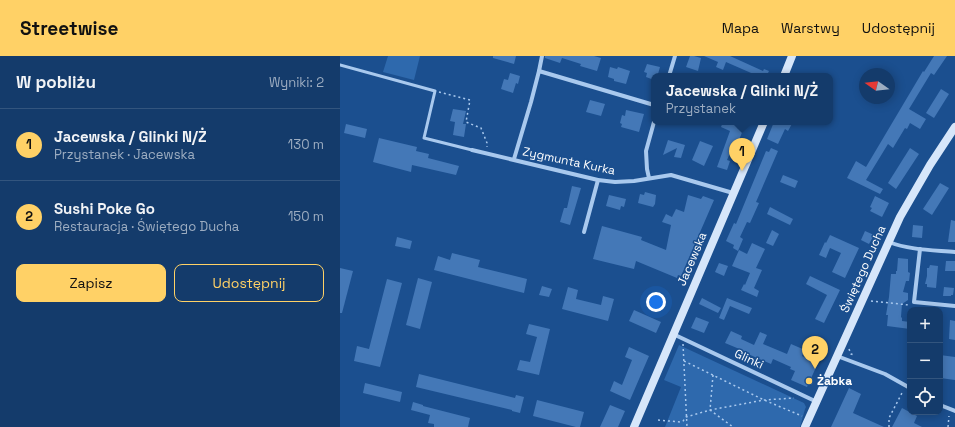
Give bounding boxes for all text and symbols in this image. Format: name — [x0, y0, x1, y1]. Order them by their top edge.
text: Streetwise — [20, 16, 119, 41]
text: Mapa — [722, 19, 759, 37]
text: Warstwy — [781, 19, 840, 37]
text: Udostępnij — [862, 19, 935, 37]
north arrow — [859, 68, 895, 104]
text: W pobliżu — [16, 71, 96, 93]
popup — [651, 73, 833, 125]
text: Wyniki: 2 — [269, 74, 324, 91]
text: Jacewska / Glinki N/Ż — [666, 81, 818, 100]
text: Przystanek — [666, 100, 736, 117]
text: Jacewska / Glinki N/Ż — [54, 127, 207, 146]
text: 1 — [26, 136, 32, 153]
text: 130 m — [288, 136, 324, 153]
pin: 1 — [729, 138, 755, 171]
street label: Zygmunta Kurka — [521, 143, 617, 179]
text: Przystanek · Jacewska — [54, 146, 195, 163]
text: Sushi Poke Go — [54, 199, 155, 218]
text: 2 — [25, 208, 33, 225]
text: 150 m — [288, 208, 324, 225]
text: Restauracja · Świętego Ducha — [54, 218, 239, 235]
street label: Świętego Ducha — [837, 223, 889, 315]
street label: Jacewska — [674, 230, 711, 288]
button: Zapisz — [16, 264, 166, 302]
button: Udostępnij — [174, 264, 324, 302]
your location — [646, 292, 666, 312]
map controls — [907, 307, 943, 415]
button: + — [907, 307, 943, 343]
pin: 2 — [802, 336, 828, 369]
button: − — [907, 343, 943, 379]
street label: Glinki — [732, 345, 766, 373]
place label: Żabka — [817, 373, 852, 389]
marker: Żabka — [804, 376, 814, 386]
button: locate — [907, 379, 943, 415]

